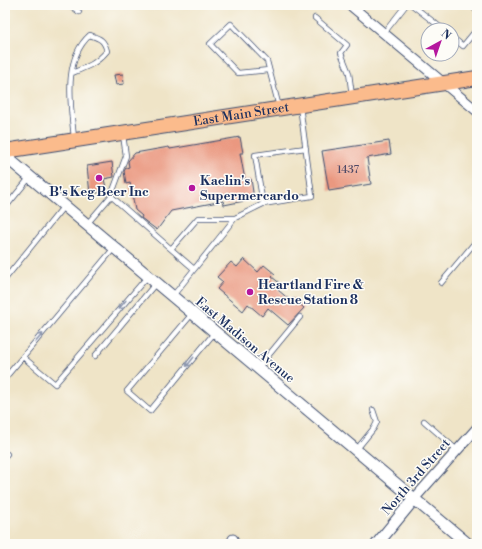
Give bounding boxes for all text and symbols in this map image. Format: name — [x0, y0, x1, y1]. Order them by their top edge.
north arrow — [420, 22, 460, 62]
text: N — [438, 27, 454, 43]
street label: East Main Street — [192, 99, 291, 130]
house number: 1437 — [337, 163, 360, 177]
marker: B's Keg Beer Inc — [94, 173, 104, 183]
place label: Kaelin's Supermercardo — [200, 173, 299, 204]
marker: Kaelin's Supermercardo — [187, 183, 197, 193]
place label: B's Keg Beer Inc — [49, 184, 149, 200]
place label: Heartland Fire & Rescue Station 8 — [258, 277, 364, 308]
marker: Heartland Fire & Rescue Station 8 — [245, 287, 255, 297]
street label: East Madison Avenue — [192, 294, 298, 386]
one-way arrow — [118, 300, 127, 311]
one-way arrow — [35, 332, 44, 343]
one-way arrow — [186, 357, 195, 368]
street label: North 3rd Street — [378, 435, 454, 518]

